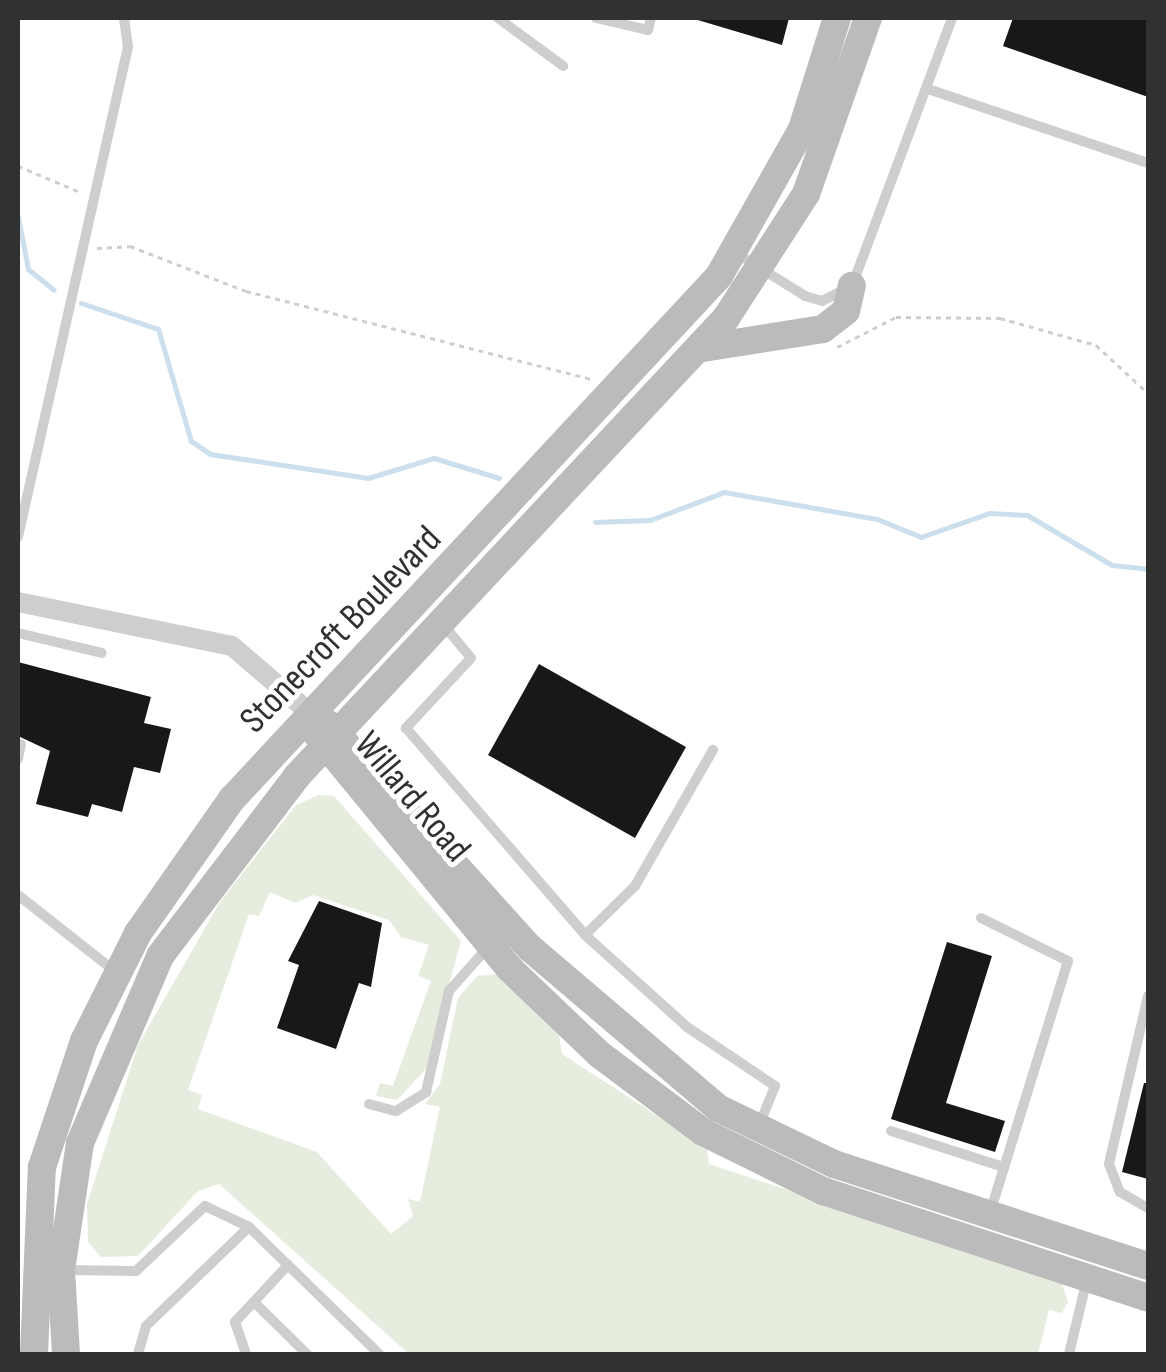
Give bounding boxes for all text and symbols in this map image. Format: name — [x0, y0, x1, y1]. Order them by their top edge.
street label: Stonecroft Boulevard — [231, 517, 451, 743]
street label: Willard Road — [344, 723, 480, 871]

